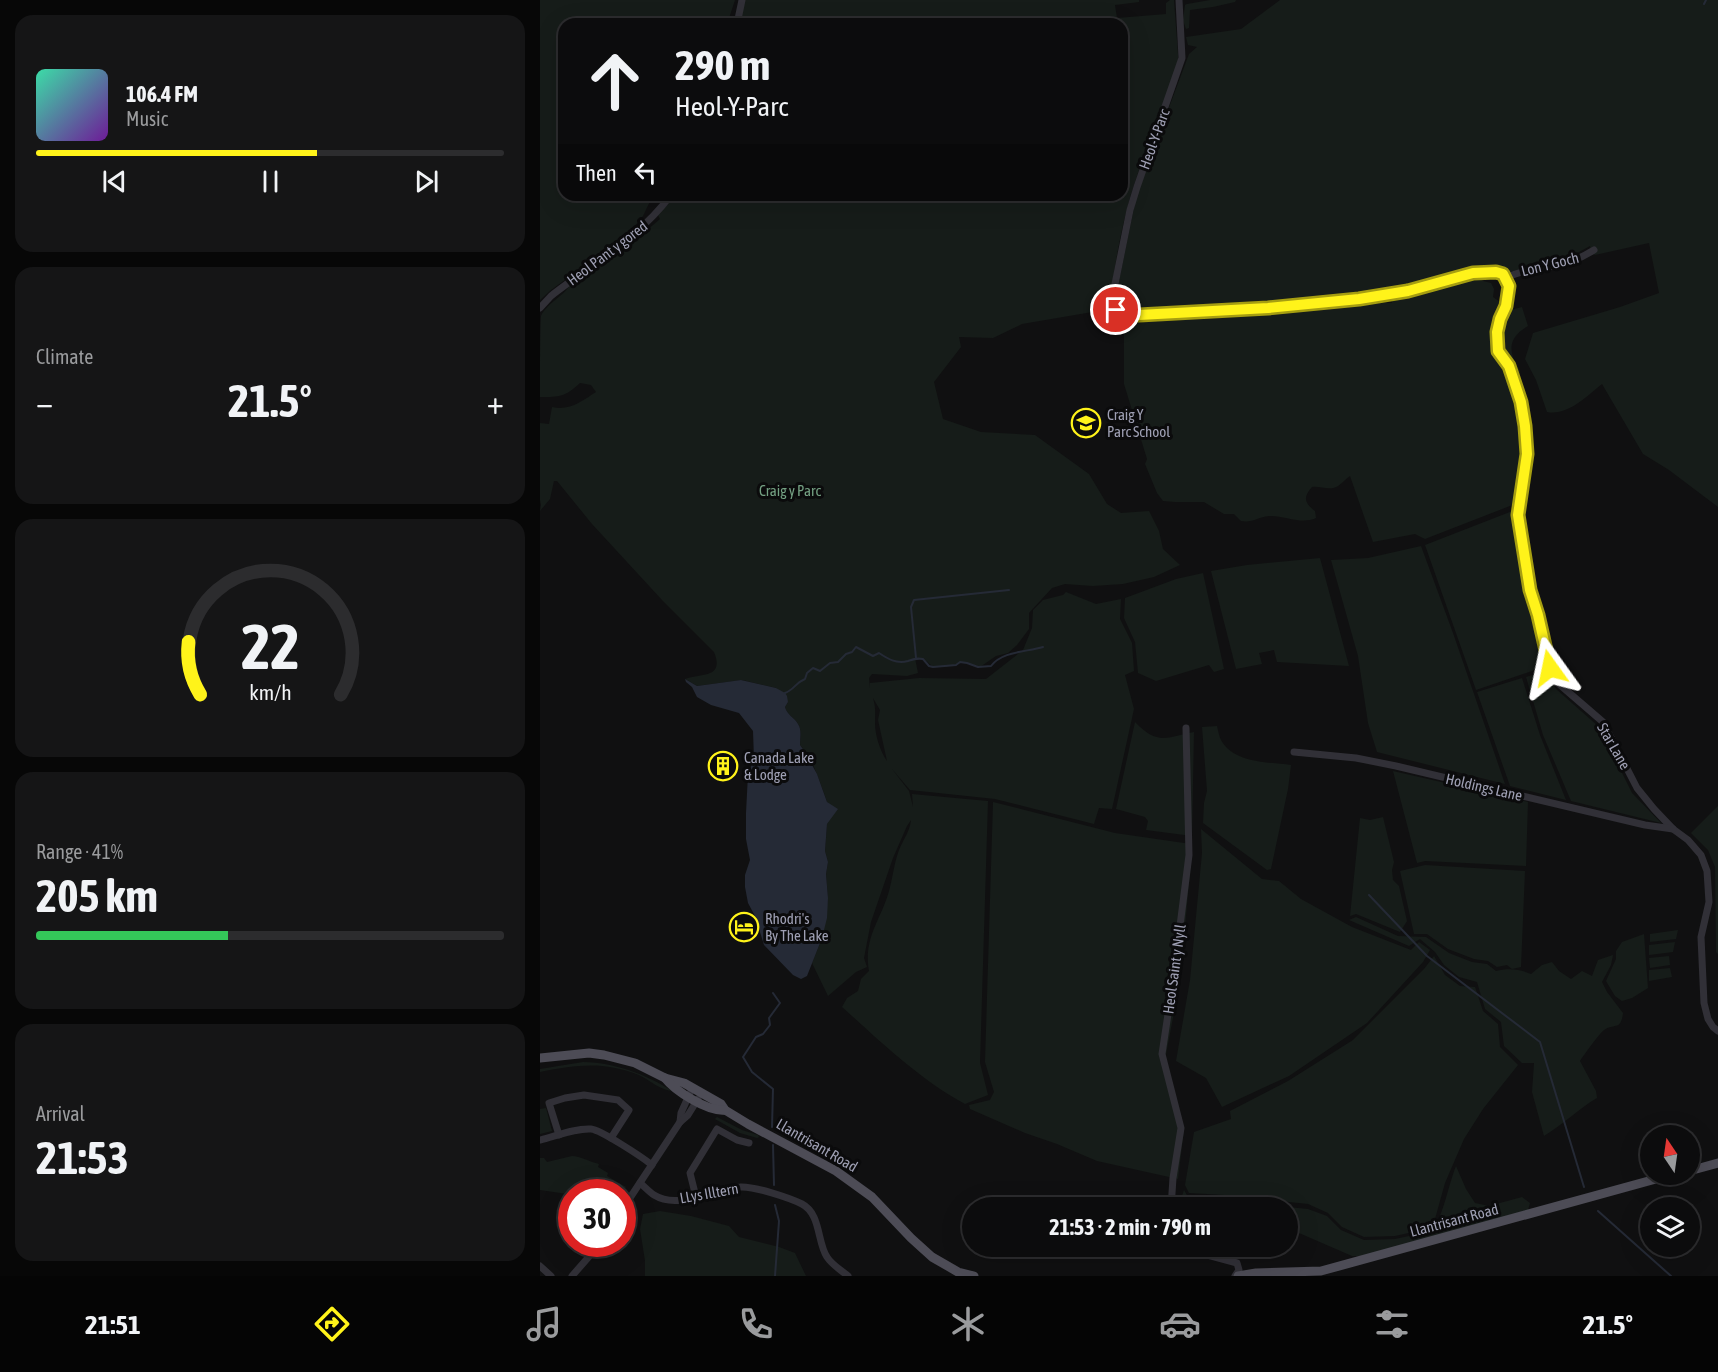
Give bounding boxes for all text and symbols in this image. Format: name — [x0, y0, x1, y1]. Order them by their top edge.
text: 290 m — [675, 41, 770, 89]
icon: ahead — [576, 42, 654, 120]
text: 106.4 FM — [126, 81, 198, 107]
text: Heol-Y-Parc — [675, 91, 788, 122]
street label: Heol-Y-Parc — [1135, 106, 1173, 171]
text: Music — [126, 107, 168, 130]
icon: left — [629, 156, 662, 189]
text: Then — [576, 160, 617, 186]
icon: previous — [98, 165, 131, 198]
icon: pause — [254, 165, 287, 198]
icon: next — [410, 165, 443, 198]
street label: Heol Pant y gored — [564, 217, 650, 289]
street label: Lon Y Goch — [1519, 249, 1581, 279]
pin — [1090, 284, 1141, 335]
icon: arrive — [1099, 293, 1132, 326]
text: Climate — [36, 345, 93, 368]
text: 21.5° — [228, 375, 312, 427]
text: − — [36, 383, 53, 421]
text: + — [487, 383, 504, 421]
place label: Craig Y Parc School — [1107, 406, 1170, 440]
school or university icon: Craig Y Parc School — [1070, 407, 1102, 439]
park label: Craig y Parc — [759, 482, 821, 499]
text: 22 — [241, 611, 299, 682]
position arrow — [1518, 636, 1582, 700]
text: km/h — [249, 680, 291, 705]
street label: Star Lane — [1594, 720, 1634, 772]
place label: Canada Lake & Lodge — [744, 749, 814, 783]
building icon: Canada Lake & Lodge — [707, 750, 739, 782]
street label: Holdings Lane — [1444, 770, 1524, 804]
text: Range · 41% — [36, 840, 123, 863]
text: 205 km — [36, 870, 158, 922]
place label: Rhodri's By The Lake — [765, 910, 829, 944]
hotel icon: Rhodri's By The Lake — [728, 911, 760, 943]
street label: Heol Saint y Nyll — [1159, 923, 1189, 1015]
text: Arrival — [36, 1102, 85, 1125]
street label: Llantrisant Road — [773, 1115, 861, 1175]
north arrow — [1640, 1125, 1700, 1185]
map controls — [1640, 1125, 1700, 1257]
text: 21:53 — [36, 1132, 129, 1184]
speed limit sign: 30 — [558, 1179, 636, 1257]
street label: LLys Illtern — [678, 1179, 740, 1207]
button: layers — [1640, 1197, 1700, 1257]
street label: Llantrisant Road — [1408, 1200, 1500, 1240]
text: 21:53 · 2 min · 790 m — [1049, 1214, 1211, 1240]
icon: directions — [311, 1303, 353, 1345]
icon: music — [523, 1303, 565, 1345]
icon: phone — [735, 1303, 777, 1345]
icon: climate — [947, 1303, 989, 1345]
icon: car — [1159, 1303, 1201, 1345]
icon: filters — [1371, 1303, 1413, 1345]
text: 21:51 — [85, 1309, 141, 1340]
text: 21.5° — [1583, 1309, 1633, 1340]

